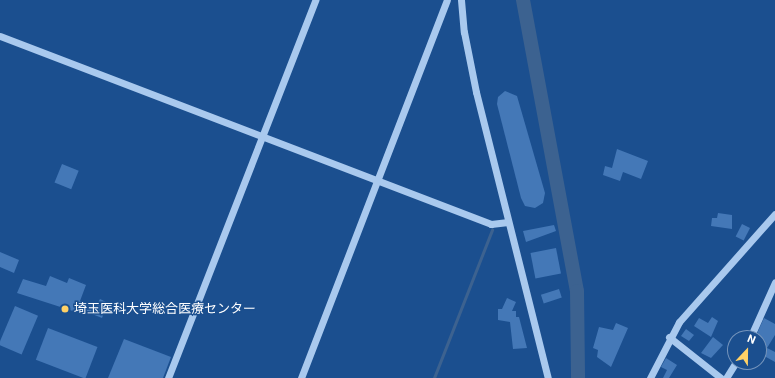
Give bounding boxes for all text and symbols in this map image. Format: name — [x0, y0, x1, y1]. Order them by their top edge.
place label: 埼玉医科大学総合医療センター — [74, 301, 256, 317]
marker: 埼玉医科大学総合医療センター — [59, 303, 71, 315]
north arrow — [727, 330, 767, 370]
text: N — [745, 332, 757, 347]

